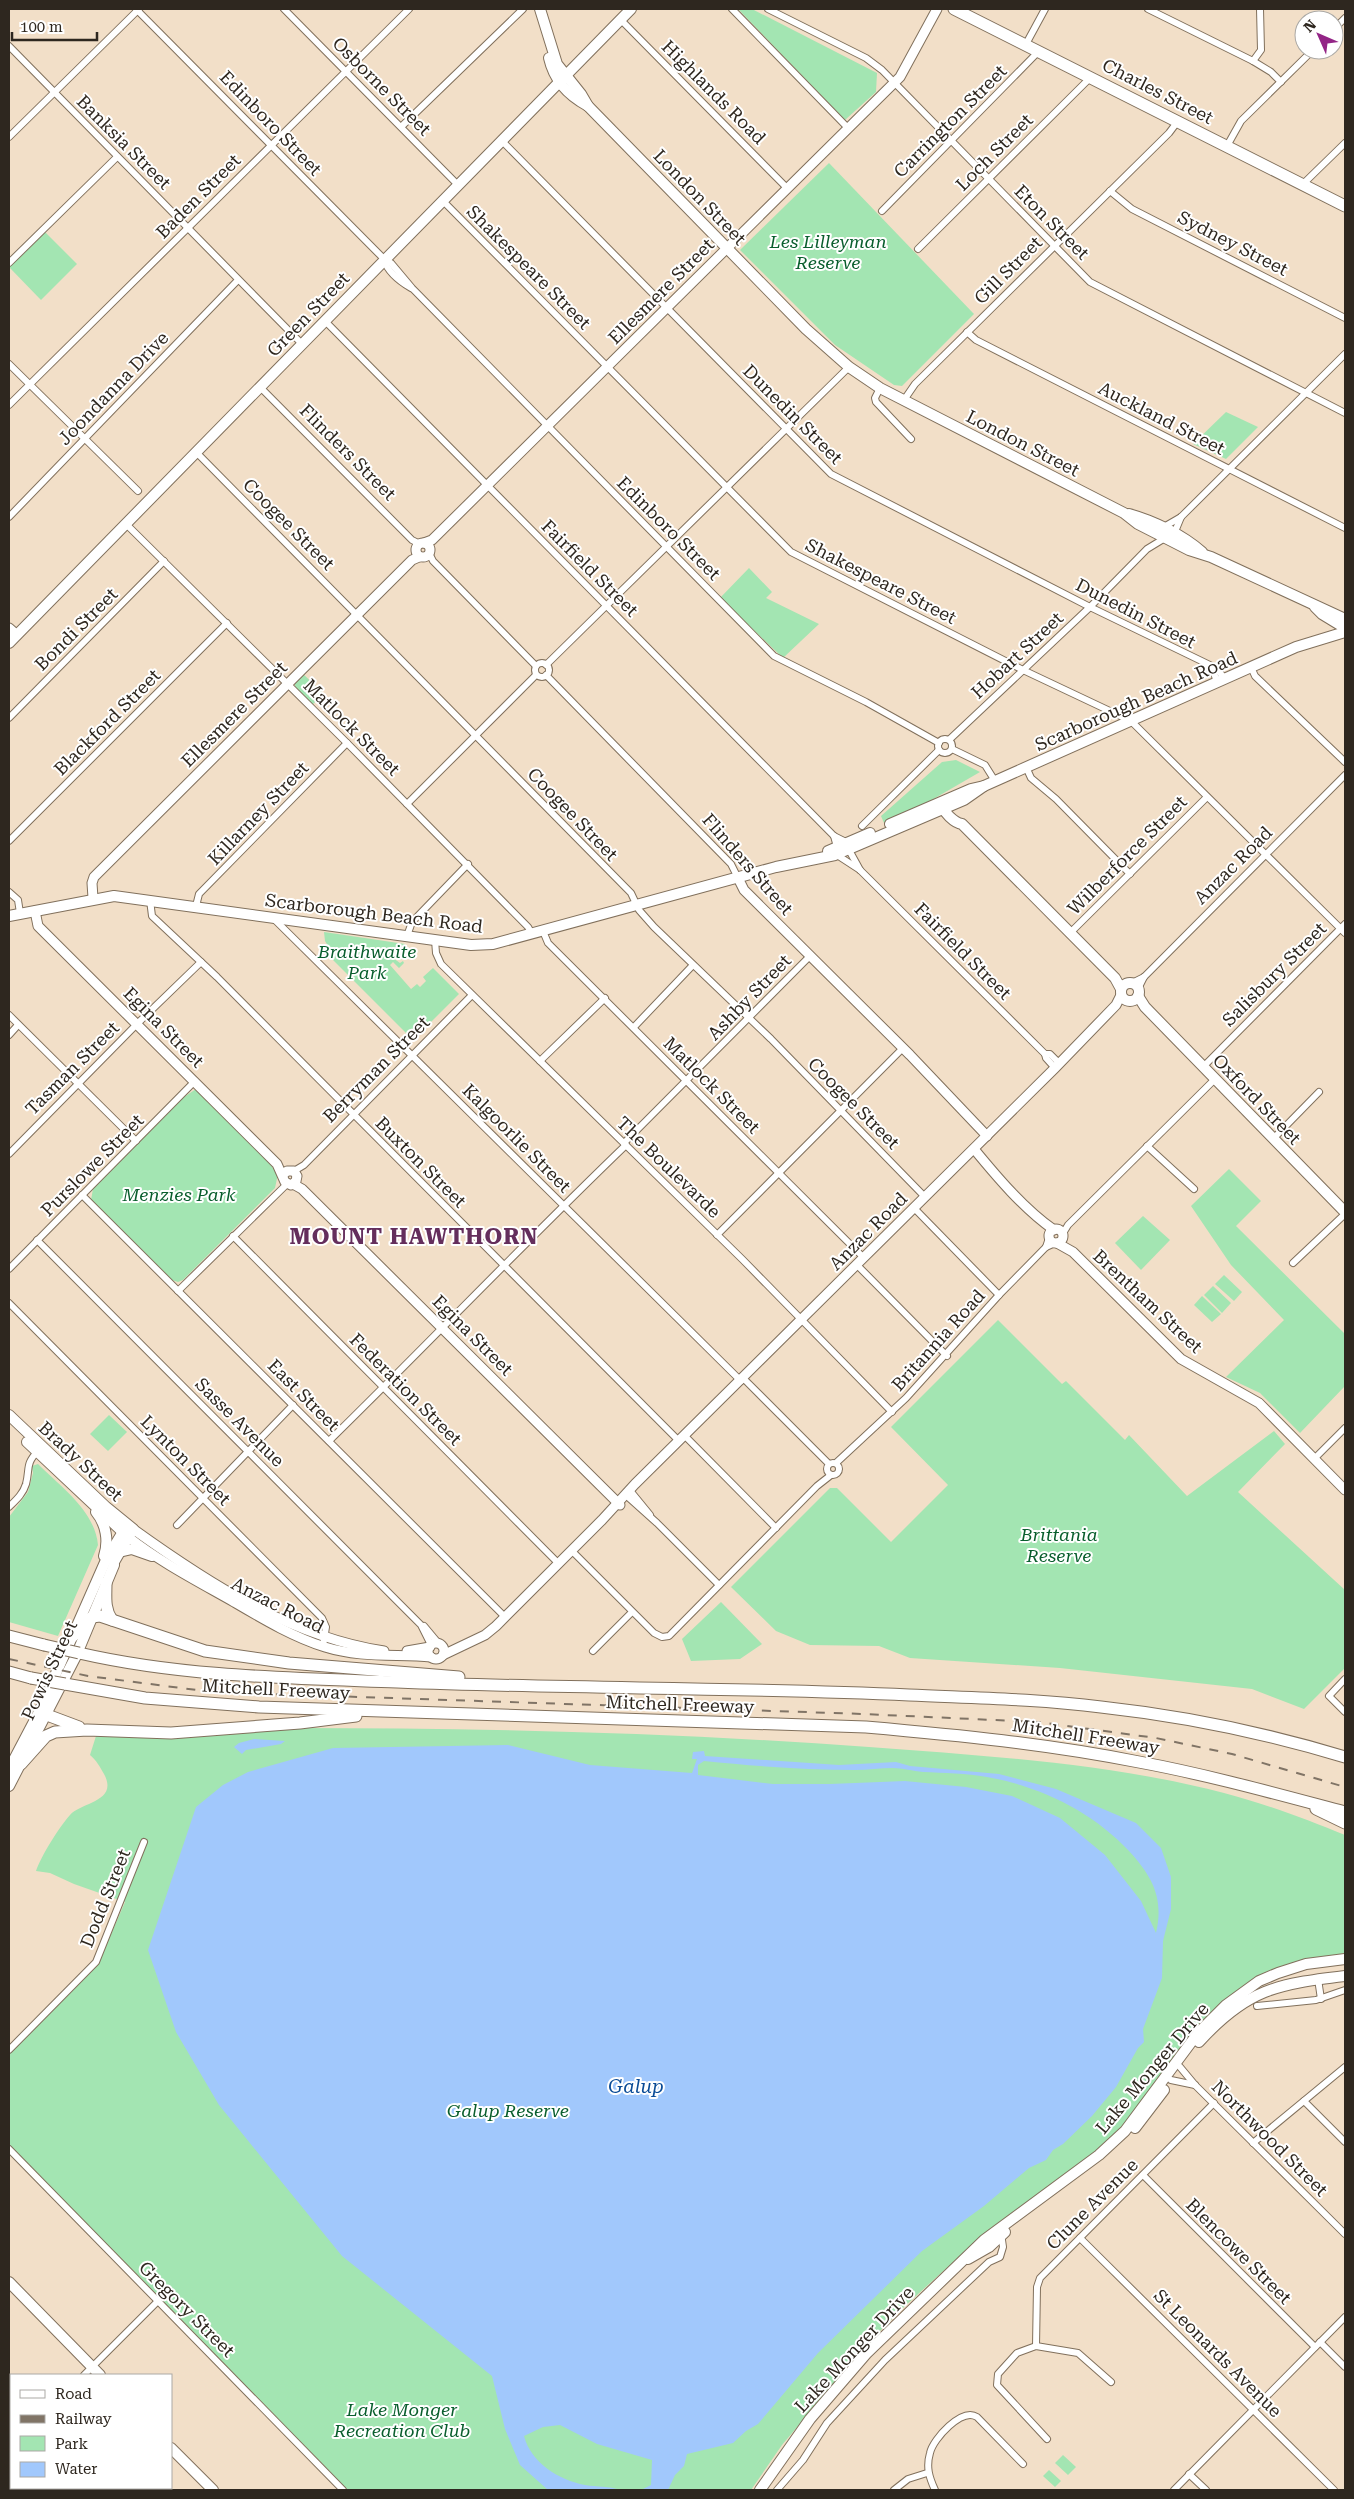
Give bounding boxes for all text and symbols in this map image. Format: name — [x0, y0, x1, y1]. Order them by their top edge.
scale bar — [12, 10, 98, 42]
north arrow — [1294, 10, 1344, 60]
text: N — [1300, 16, 1319, 35]
text: 100 m — [20, 18, 63, 36]
street label: Osborne Street — [328, 32, 436, 140]
street label: Highlands Road — [658, 36, 771, 149]
street label: Charles Street — [1099, 54, 1217, 128]
street label: Carrington Street — [889, 60, 1011, 182]
street label: Edinboro Street — [216, 66, 326, 180]
street label: Banksia Street — [73, 91, 176, 194]
street label: Loch Street — [951, 109, 1037, 195]
street label: London Street — [649, 145, 751, 249]
street label: Baden Street — [151, 149, 245, 243]
street label: Eton Street — [1010, 180, 1094, 264]
street label: Shakespeare Street — [463, 201, 595, 333]
street label: Sydney Street — [1174, 206, 1292, 280]
park label: Les Lilleyman Reserve — [769, 231, 887, 273]
street label: Gill Street — [970, 232, 1046, 308]
street label: Ellesmere Street — [604, 234, 718, 348]
street label: Green Street — [263, 267, 354, 360]
street label: Joondanna Drive — [54, 327, 173, 449]
street label: Dunedin Street — [739, 360, 847, 468]
street label: Auckland Street — [1095, 377, 1229, 459]
street label: Flinders Street — [296, 400, 401, 505]
street label: London Street — [963, 405, 1083, 481]
street label: Edinboro Street — [613, 472, 725, 584]
street label: Coogee Street — [239, 474, 339, 574]
street label: Fairfield Street — [537, 515, 643, 621]
street label: Shakespeare Street — [802, 534, 960, 628]
street label: Dunedin Street — [1073, 574, 1200, 652]
street label: Bondi Street — [30, 583, 122, 675]
street label: Hobart Street — [967, 607, 1067, 703]
street label: Scarborough Beach Road — [1032, 647, 1241, 755]
street label: Ellesmere Street — [177, 657, 291, 771]
street label: Blackford Street — [50, 664, 165, 779]
street label: Matlock Street — [299, 674, 405, 780]
street label: Killarney Street — [203, 757, 313, 869]
street label: Coogee Street — [523, 763, 623, 865]
street label: Wilberforce Street — [1063, 791, 1191, 919]
street label: Flinders Street — [698, 809, 798, 919]
street label: Anzac Road — [1190, 822, 1276, 908]
street label: Scarborough Beach Road — [264, 889, 485, 937]
street label: Fairfield Street — [910, 898, 1016, 1004]
street label: Salisbury Street — [1218, 917, 1331, 1030]
park label: Braithwaite Park — [317, 941, 416, 983]
street label: Ashby Street — [703, 950, 795, 1044]
street label: Egina Street — [119, 982, 209, 1072]
street label: Berryman Street — [318, 1011, 434, 1127]
street label: Tasman Street — [21, 1017, 123, 1119]
street label: Matlock Street — [659, 1032, 765, 1138]
street label: Oxford Street — [1209, 1049, 1306, 1149]
street label: Coogee Street — [804, 1053, 904, 1153]
street label: Kalgoorlie Street — [458, 1079, 576, 1197]
street label: Purslowe Street — [37, 1109, 148, 1220]
street label: Buxton Street — [371, 1112, 471, 1212]
street label: The Boulevarde — [613, 1112, 725, 1222]
park label: Menzies Park — [122, 1184, 236, 1205]
street label: Anzac Road — [825, 1188, 911, 1274]
district label: MOUNT HAWTHORN — [290, 1224, 538, 1249]
street label: Brentham Street — [1089, 1245, 1207, 1357]
street label: Britannia Road — [887, 1285, 989, 1395]
street label: Egina Street — [428, 1290, 518, 1380]
street label: Federation Street — [346, 1329, 466, 1449]
street label: East Street — [264, 1355, 344, 1435]
street label: Sasse Avenue — [191, 1373, 289, 1471]
street label: Lynton Street — [137, 1411, 236, 1510]
street label: Brady Street — [35, 1417, 128, 1505]
park label: Brittania Reserve — [1019, 1524, 1098, 1566]
street label: Anzac Road — [228, 1573, 328, 1638]
street label: Powis Street — [17, 1617, 81, 1723]
street label: Mitchell Freeway — [201, 1675, 351, 1703]
street label: Mitchell Freeway — [605, 1691, 755, 1717]
street label: Mitchell Freeway — [1011, 1714, 1161, 1758]
street label: Dodd Street — [76, 1845, 134, 1950]
street label: Lake Monger Drive — [1091, 1998, 1213, 2138]
water label: Galup — [608, 2075, 664, 2098]
street label: Northwood Street — [1208, 2076, 1333, 2201]
park label: Galup Reserve — [447, 2100, 569, 2121]
street label: Clune Avenue — [1042, 2154, 1142, 2254]
street label: Blencowe Street — [1182, 2194, 1296, 2308]
street label: Gregory Street — [135, 2257, 239, 2361]
street label: Lake Monger Drive — [790, 2282, 918, 2416]
street label: St Leonards Avenue — [1150, 2285, 1286, 2421]
legend — [10, 2374, 172, 2489]
text: Road — [55, 2385, 92, 2403]
park label: Lake Monger Recreation Club — [333, 2399, 470, 2441]
text: Railway — [55, 2410, 112, 2428]
text: Park — [55, 2435, 89, 2453]
text: Water — [55, 2460, 97, 2478]

